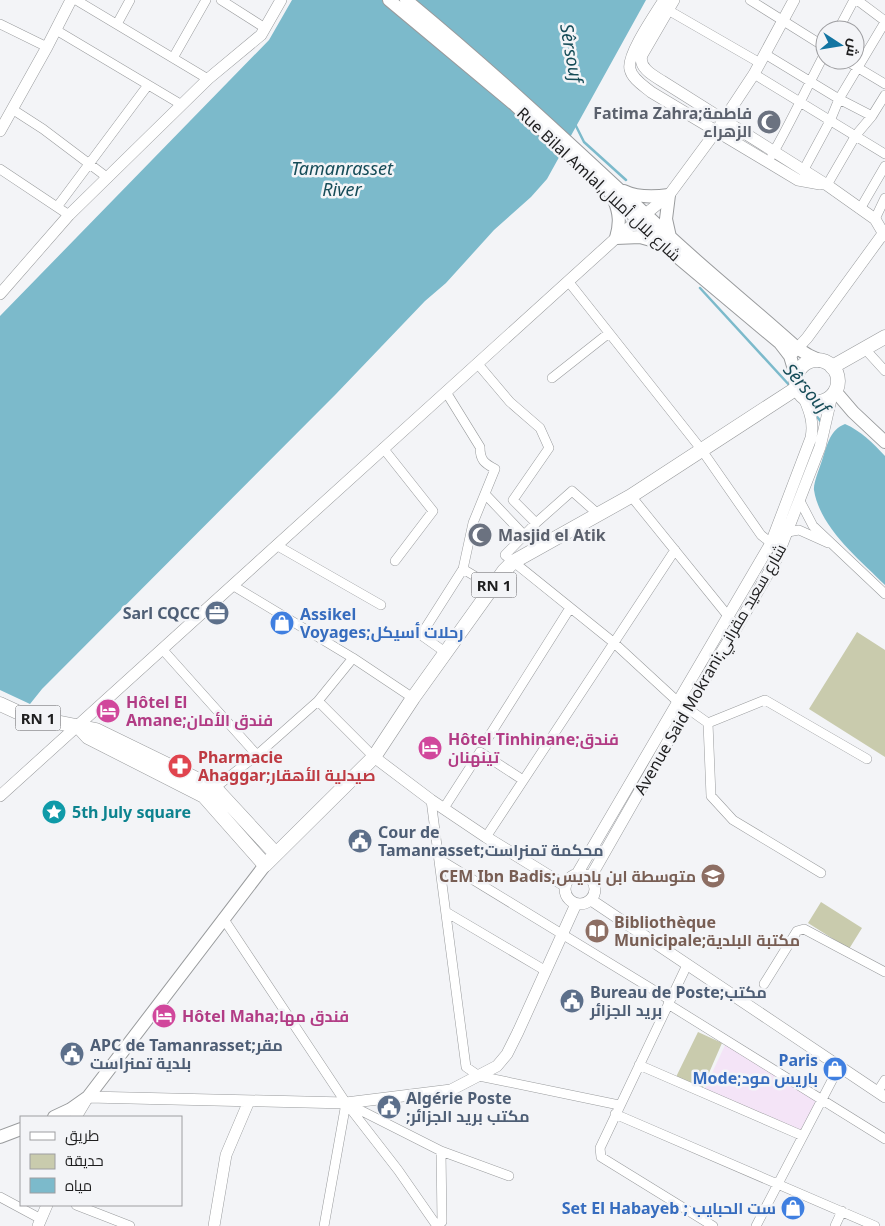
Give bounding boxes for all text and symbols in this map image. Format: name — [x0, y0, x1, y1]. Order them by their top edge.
north arrow — [815, 20, 865, 70]
water label: Sêrsouf — [555, 22, 589, 87]
text: ش — [842, 37, 864, 59]
street label: Rue Bilal Amlal,شارع بلال أملال — [512, 102, 686, 267]
place label: Fatima Zahra;فاطمة الزهراء — [593, 102, 752, 142]
mosque icon: Fatima Zahra;فاطمة الزهراء — [756, 109, 782, 135]
water label: Tamanrasset River — [291, 156, 394, 201]
water label: Sêrsouf — [778, 358, 837, 420]
mosque icon: Masjid el Atik — [467, 522, 493, 548]
place label: Masjid el Atik — [498, 524, 606, 546]
street label: Avenue Said Mokrani;شارع سعيد مقراني — [629, 539, 794, 800]
road number: RN 1 — [472, 572, 516, 598]
office icon: Sarl CQCC — [204, 600, 230, 626]
place label: Sarl CQCC — [123, 602, 200, 624]
place label: Assikel Voyages;رحلات أسيكل — [300, 603, 463, 643]
shop icon: Assikel Voyages;رحلات أسيكل — [269, 610, 295, 636]
place label: Hôtel El Amane;فندق الأمان — [126, 691, 273, 731]
hotel icon: Hôtel El Amane;فندق الأمان — [95, 698, 121, 724]
road number: RN 1 — [15, 706, 60, 730]
place label: Hôtel Tinhinane;فندق تينهنان — [448, 728, 619, 768]
hotel icon: Hôtel Tinhinane;فندق تينهنان — [417, 735, 443, 761]
place label: Pharmacie Ahaggar;صيدلية الأهقار — [198, 746, 376, 786]
pharmacy icon: Pharmacie Ahaggar;صيدلية الأهقار — [167, 753, 193, 779]
place icon: 5th July square — [41, 799, 67, 825]
place label: 5th July square — [72, 801, 191, 823]
place label: Cour de Tamanrasset;محكمة تمنراست — [378, 821, 604, 861]
public building icon: Cour de Tamanrasset;محكمة تمنراست — [347, 828, 373, 854]
school or university icon: CEM Ibn Badis;متوسطة ابن باديس — [700, 863, 726, 889]
place label: CEM Ibn Badis;متوسطة ابن باديس — [439, 865, 696, 887]
place label: Bibliothèque Municipale;مكتبة البلدية — [614, 911, 800, 951]
library icon: Bibliothèque Municipale;مكتبة البلدية — [584, 918, 610, 944]
place label: Bureau de Poste;مكتب بريد الجزائر — [589, 981, 767, 1021]
public building icon: Bureau de Poste;مكتب بريد الجزائر — [559, 988, 585, 1014]
hotel icon: Hôtel Maha;فندق مها — [151, 1003, 177, 1029]
place label: Hôtel Maha;فندق مها — [182, 1005, 349, 1027]
place label: APC de Tamanrasset;مقر بلدية تمنراست — [90, 1034, 283, 1074]
public building icon: APC de Tamanrasset;مقر بلدية تمنراست — [59, 1041, 85, 1067]
place label: Paris Mode;باريس مود — [692, 1049, 818, 1089]
shop icon: Paris Mode;باريس مود — [822, 1056, 848, 1082]
place label: Algérie Poste ;مكتب بريد الجزائر — [406, 1087, 529, 1127]
public building icon: Algérie Poste ;مكتب بريد الجزائر — [376, 1094, 402, 1120]
legend — [20, 1116, 182, 1206]
text: طريق — [65, 1125, 99, 1146]
text: حديقة — [65, 1150, 104, 1170]
text: مياه — [65, 1175, 92, 1195]
shop icon: Set El Habayeb ; ست الحبايب — [780, 1195, 806, 1221]
place label: Set El Habayeb ; ست الحبايب — [562, 1197, 776, 1219]

